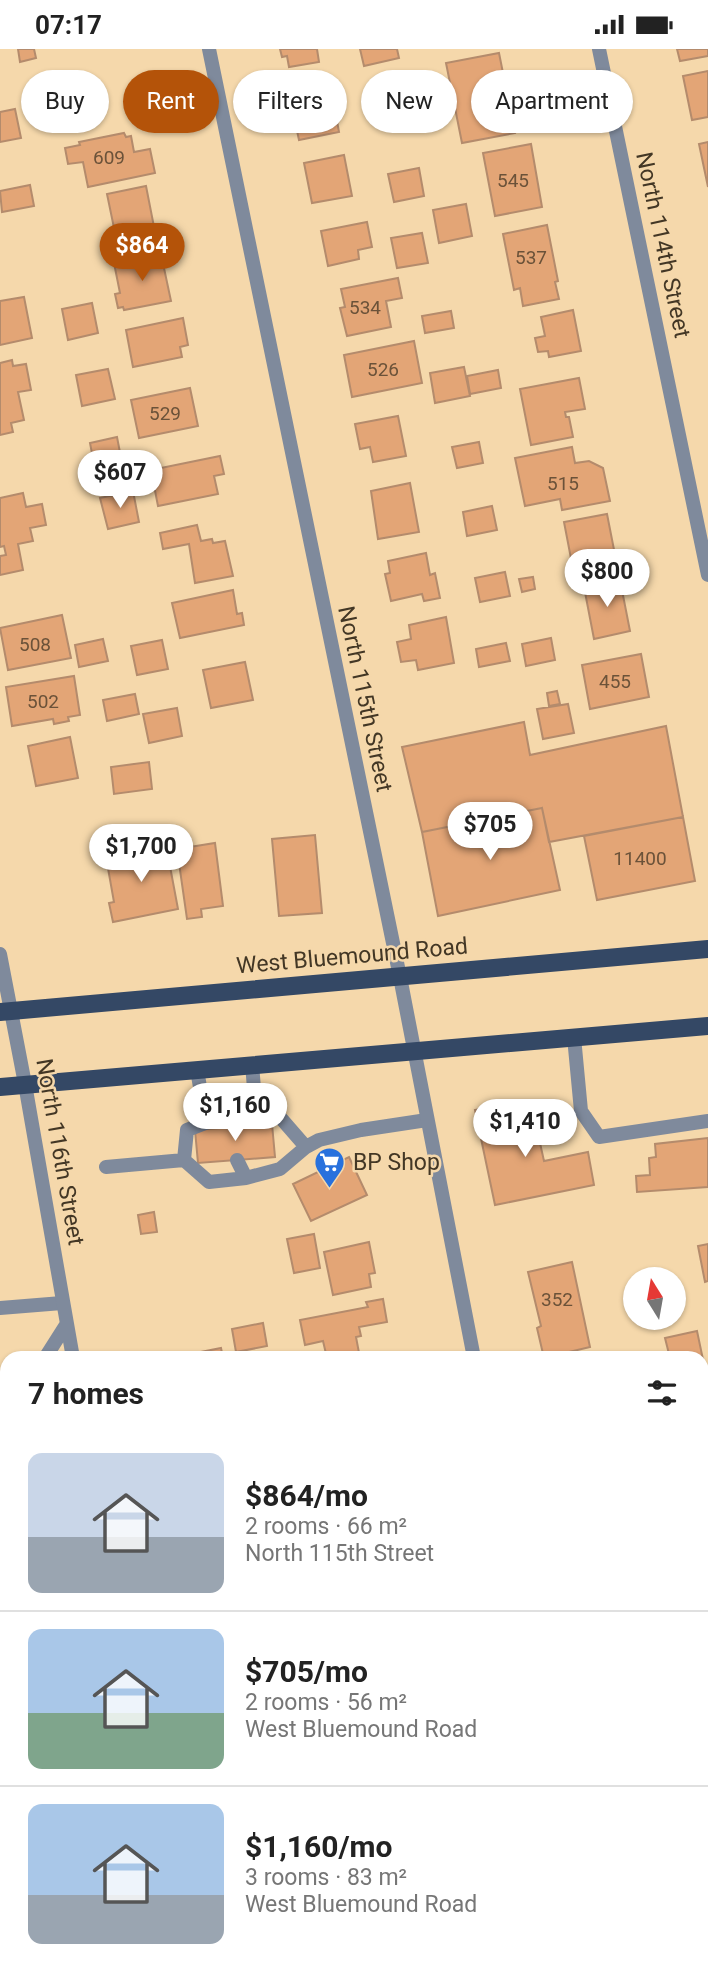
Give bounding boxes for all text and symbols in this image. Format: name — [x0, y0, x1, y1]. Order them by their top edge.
text: 07:17 — [35, 10, 102, 40]
chip: Buy — [21, 70, 109, 133]
chip: Rent — [123, 70, 219, 133]
chip: Filters — [233, 70, 347, 133]
chip: New — [361, 70, 457, 133]
chip: Apartment — [471, 70, 633, 133]
house number: 609 — [93, 146, 125, 169]
street label: North 114th Street — [630, 150, 696, 340]
house number: 545 — [497, 169, 529, 192]
pin: $864 — [101, 223, 183, 283]
text: $864 — [116, 232, 168, 259]
house number: 537 — [515, 246, 547, 269]
house number: 534 — [349, 296, 381, 319]
house number: 526 — [367, 358, 399, 381]
house number: 529 — [149, 402, 181, 425]
pin: $607 — [79, 451, 161, 510]
text: $607 — [94, 459, 146, 486]
house number: 515 — [547, 472, 579, 495]
pin: $800 — [566, 549, 648, 609]
text: $800 — [581, 558, 633, 585]
street label: North 115th Street — [332, 604, 398, 794]
house number: 508 — [19, 633, 51, 656]
house number: 455 — [599, 670, 631, 693]
house number: 502 — [27, 690, 59, 713]
pin: $705 — [449, 803, 531, 862]
text: $705 — [464, 811, 516, 838]
pin: $1,700 — [84, 825, 198, 884]
text: $1,700 — [105, 833, 177, 860]
house number: 11400 — [613, 847, 667, 870]
street label: West Bluemound Road — [235, 932, 469, 980]
street label: North 116th Street — [30, 1057, 90, 1247]
pin: $1,160 — [178, 1083, 292, 1143]
text: $1,160 — [199, 1092, 271, 1119]
pin: $1,410 — [468, 1099, 582, 1159]
text: $1,410 — [489, 1108, 561, 1135]
supermarket icon: BP Shop — [313, 1145, 347, 1189]
place label: BP Shop — [353, 1149, 440, 1176]
north arrow — [623, 1267, 686, 1330]
map controls — [623, 1267, 686, 1330]
house number: 352 — [541, 1288, 573, 1311]
icon: filters — [643, 1374, 681, 1412]
text: 7 homes — [28, 1376, 144, 1411]
text: $864/mo — [245, 1478, 368, 1513]
icon: home — [84, 1481, 168, 1565]
text: 2 rooms · 66 m² — [245, 1513, 407, 1540]
text: North 115th Street — [245, 1540, 434, 1567]
text: $705/mo — [245, 1654, 368, 1689]
icon: home — [84, 1657, 168, 1741]
text: 2 rooms · 56 m² — [245, 1689, 407, 1716]
text: West Bluemound Road — [245, 1716, 477, 1743]
text: $1,160/mo — [245, 1829, 393, 1864]
icon: home — [84, 1832, 168, 1916]
text: 3 rooms · 83 m² — [245, 1864, 407, 1891]
text: West Bluemound Road — [245, 1891, 477, 1918]

